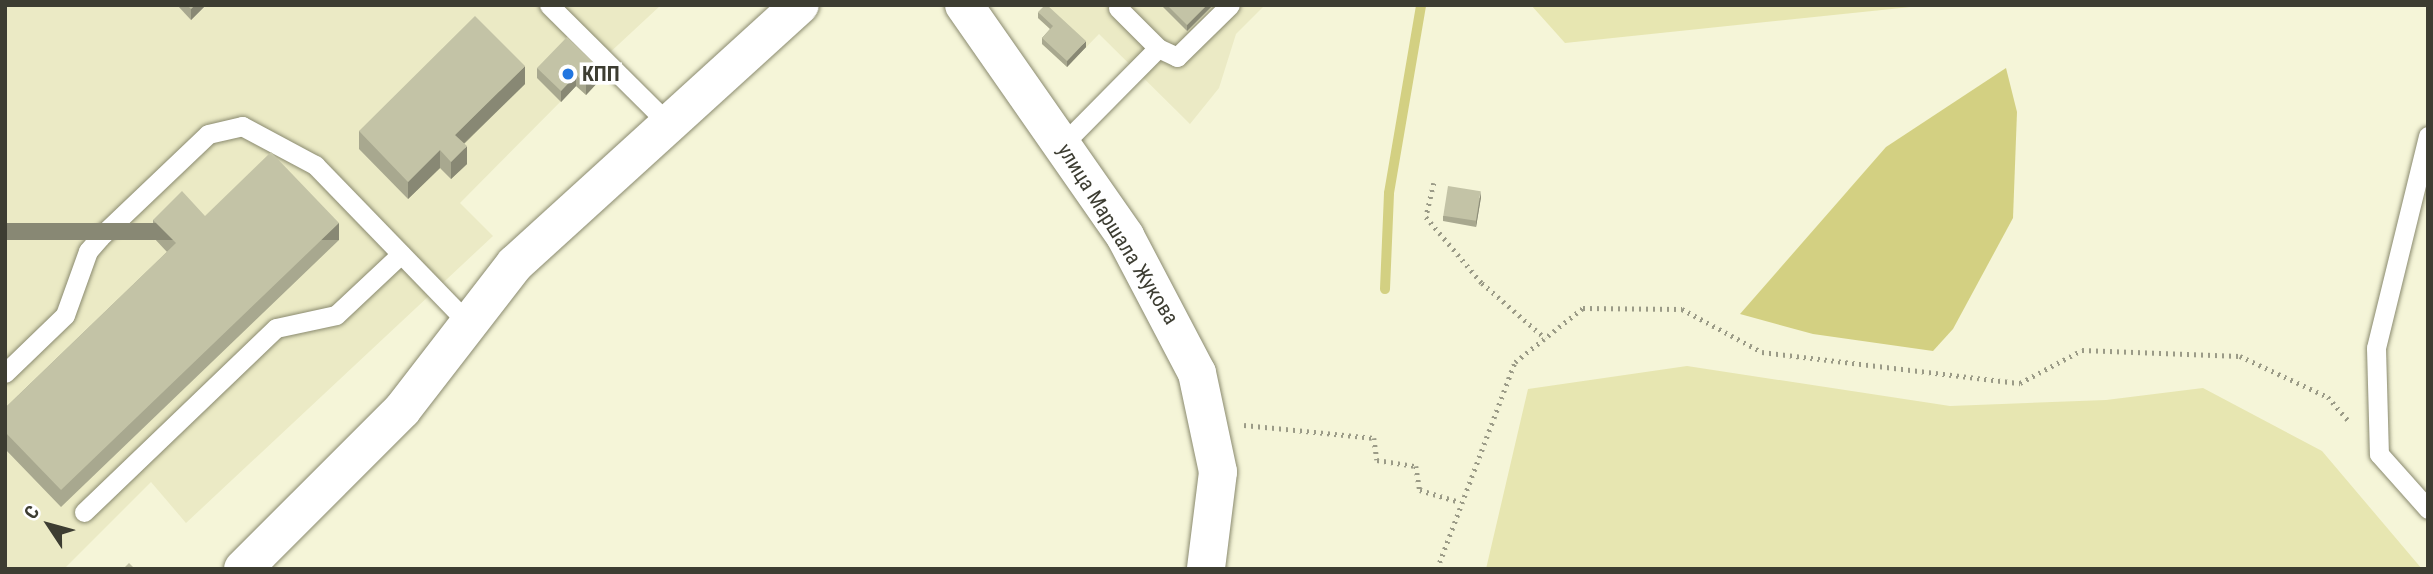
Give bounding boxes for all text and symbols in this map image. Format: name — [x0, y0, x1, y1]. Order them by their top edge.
place label: КПП — [582, 61, 620, 87]
marker: КПП — [560, 66, 576, 82]
street label: улица Маршала Жукова — [1052, 139, 1184, 329]
north arrow — [14, 490, 84, 560]
text: С — [19, 501, 44, 524]

